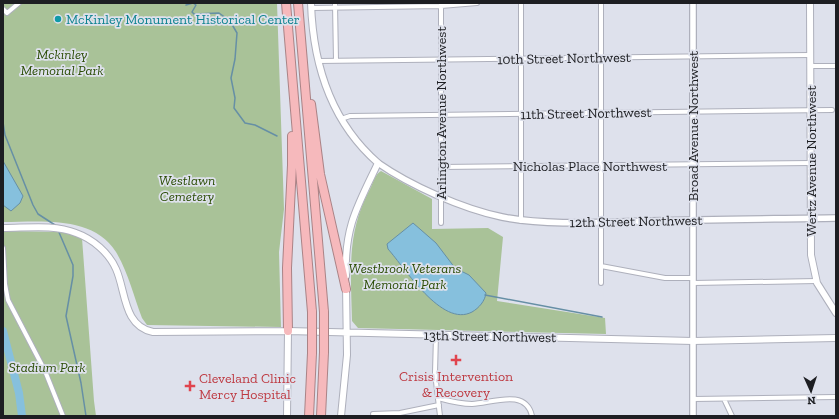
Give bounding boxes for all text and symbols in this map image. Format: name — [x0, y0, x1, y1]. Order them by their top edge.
place label: McKinley Monument Historical Center — [66, 11, 300, 28]
marker: McKinley Monument Historical Center — [53, 14, 63, 24]
street label: Arlington Avenue Northwest — [433, 26, 450, 200]
park label: Mckinley Memorial Park — [20, 46, 104, 79]
street label: 10th Street Northwest — [497, 49, 632, 68]
street label: Broad Avenue Northwest — [685, 50, 702, 201]
street label: Wertz Avenue Northwest — [803, 85, 820, 237]
street label: 11th Street Northwest — [520, 104, 653, 123]
street label: Nicholas Place Northwest — [513, 158, 668, 175]
park label: Westlawn Cemetery — [159, 172, 215, 205]
street label: 12th Street Northwest — [569, 212, 703, 231]
park label: Westbrook Veterans Memorial Park — [349, 260, 462, 293]
street label: 13th Street Northwest — [423, 327, 557, 346]
marker: Crisis Intervention & Recovery — [450, 354, 462, 366]
park label: Stadium Park — [9, 359, 85, 376]
place label: Crisis Intervention & Recovery — [399, 368, 513, 401]
place label: Cleveland Clinic Mercy Hospital — [199, 370, 296, 403]
north arrow — [791, 371, 831, 411]
marker: Cleveland Clinic Mercy Hospital — [184, 380, 196, 392]
text: N — [806, 394, 816, 407]

